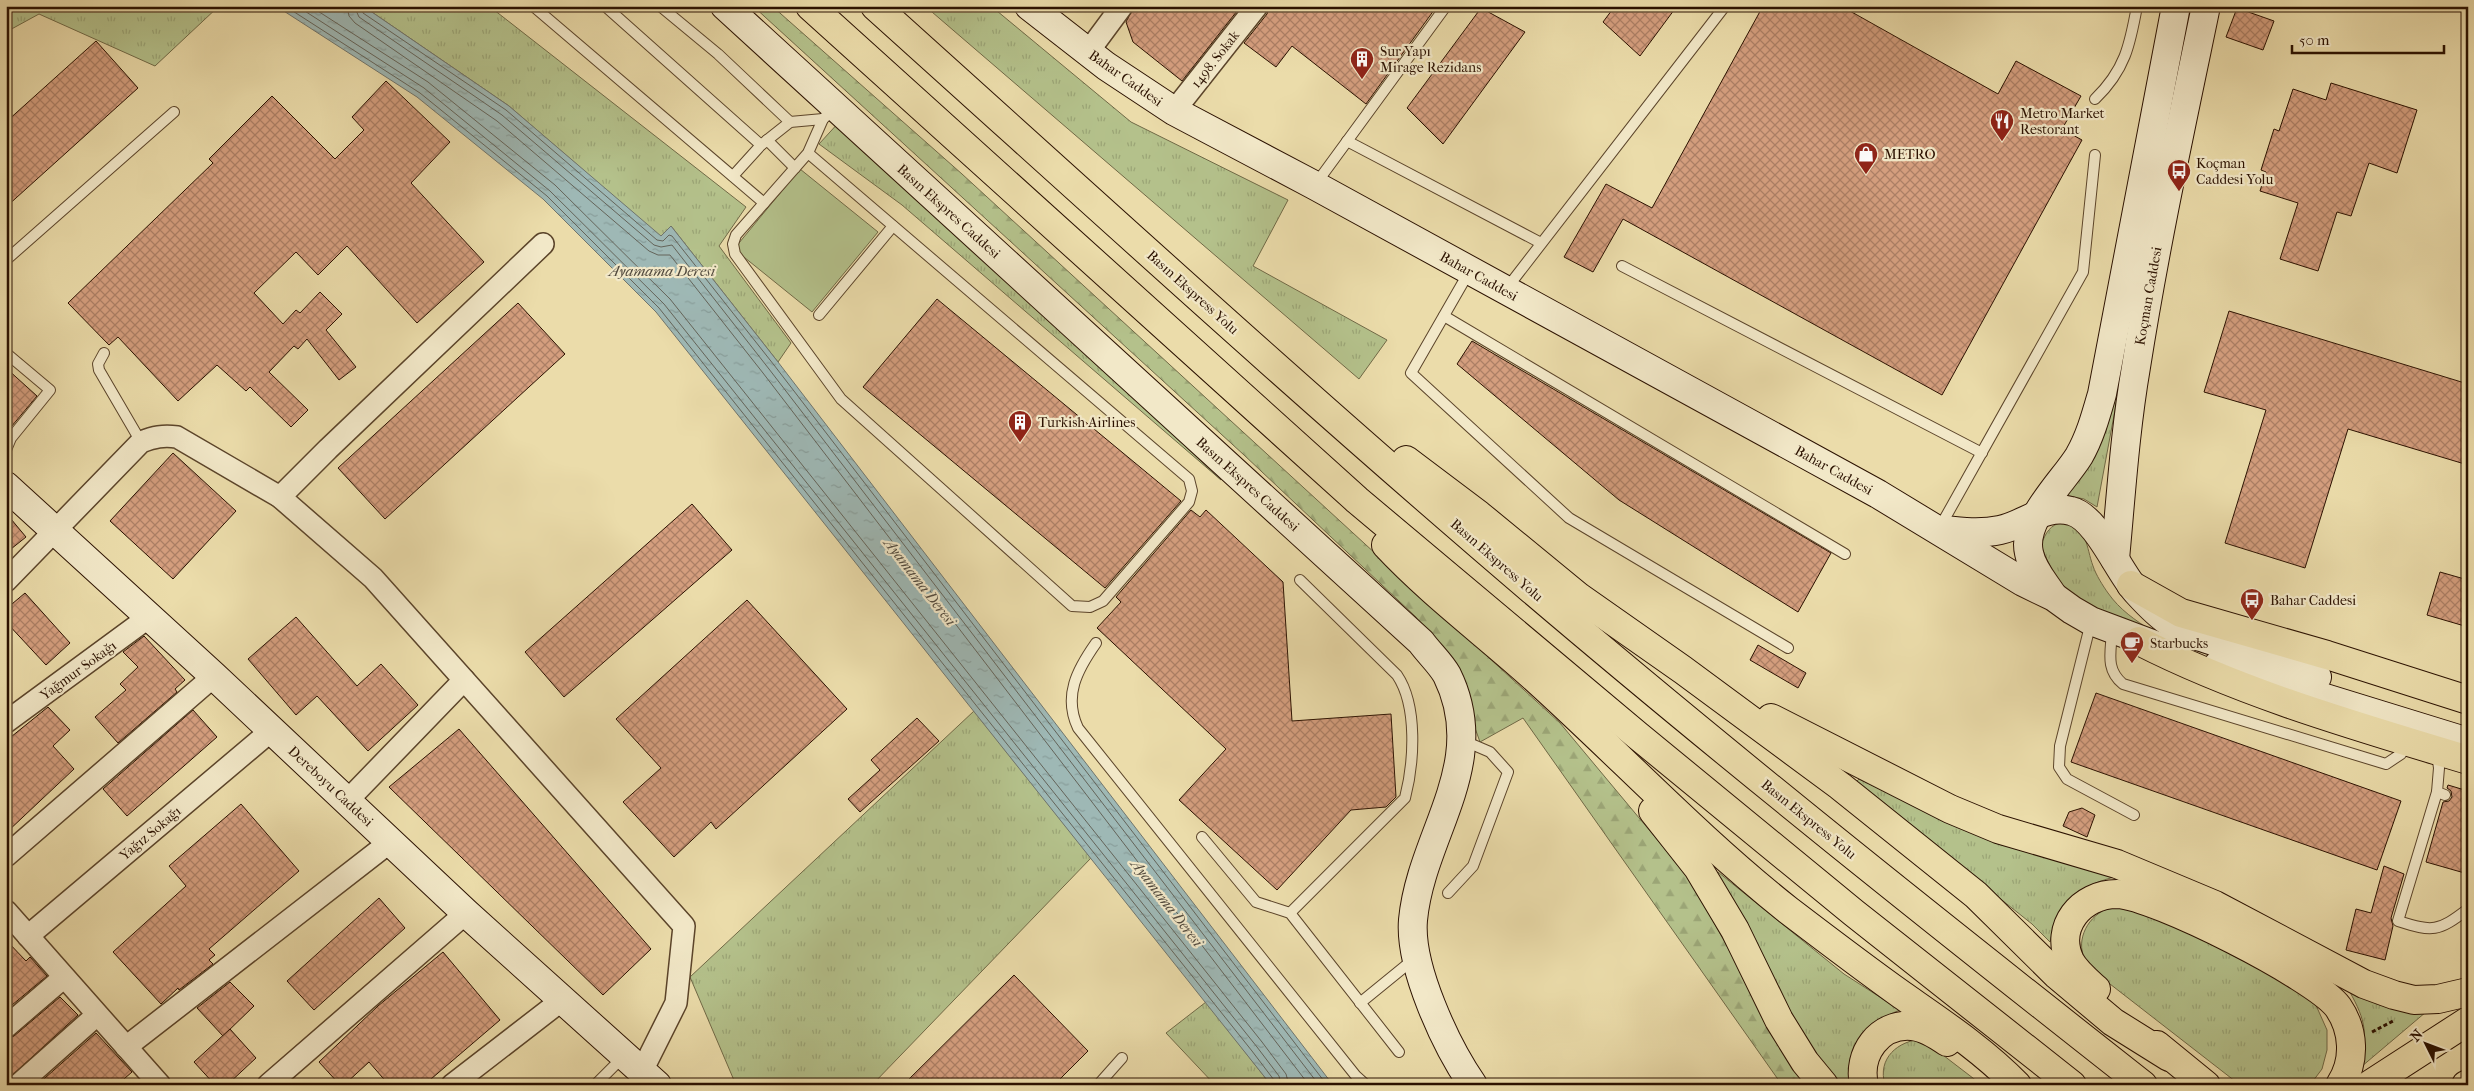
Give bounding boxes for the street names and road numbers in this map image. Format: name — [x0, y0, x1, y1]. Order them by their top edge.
street label: 1498. Sokak — [1188, 26, 1244, 92]
street label: Bahar Caddesi — [1086, 47, 1166, 110]
street label: Basın Ekspres Caddesi — [894, 161, 1004, 262]
street label: Koçman Caddesi — [2131, 245, 2166, 347]
street label: Basın Ekspress Yolu — [1143, 247, 1242, 338]
street label: Bahar Caddesi — [1437, 248, 1521, 305]
street label: Basın Ekspres Caddesi — [1193, 434, 1303, 535]
street label: Bahar Caddesi — [1792, 442, 1876, 499]
street label: Basın Ekspress Yolu — [1447, 515, 1547, 605]
street label: Yağmur Sokağı — [36, 637, 120, 704]
street label: Dereboyu Caddesi — [285, 743, 377, 830]
street label: Basın Ekspress Yolu — [1758, 776, 1860, 863]
street label: Yağız Sokağı — [115, 803, 185, 865]

